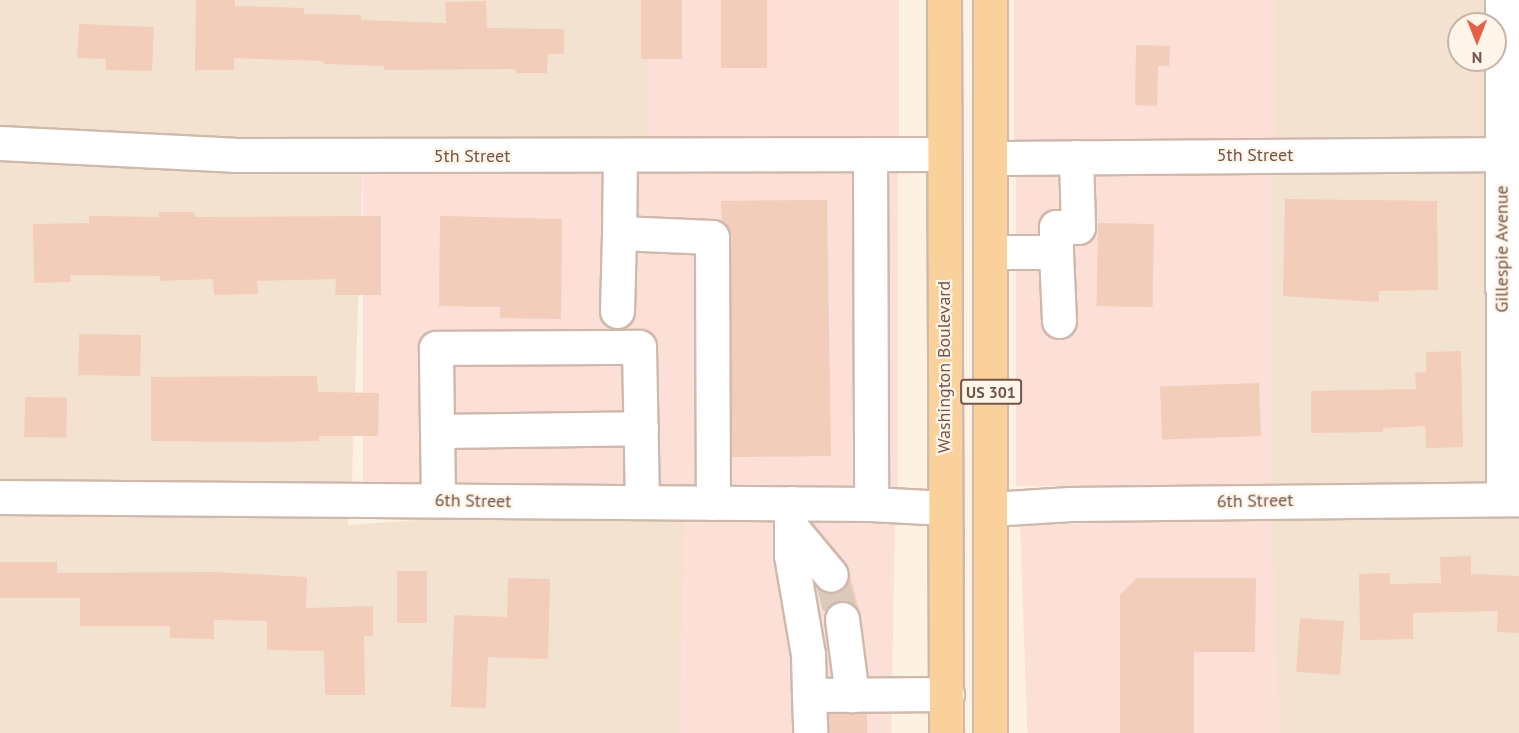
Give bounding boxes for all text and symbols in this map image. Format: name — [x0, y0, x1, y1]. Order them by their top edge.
north arrow — [1447, 12, 1507, 72]
text: N — [1472, 48, 1482, 68]
street label: 5th Street — [1217, 144, 1293, 166]
street label: 5th Street — [434, 145, 510, 167]
street label: Gillespie Avenue — [1491, 185, 1513, 313]
street label: Washington Boulevard — [933, 281, 955, 453]
road number: US 301 — [960, 379, 1022, 405]
street label: 6th Street — [435, 490, 511, 512]
street label: 6th Street — [1217, 490, 1293, 512]

